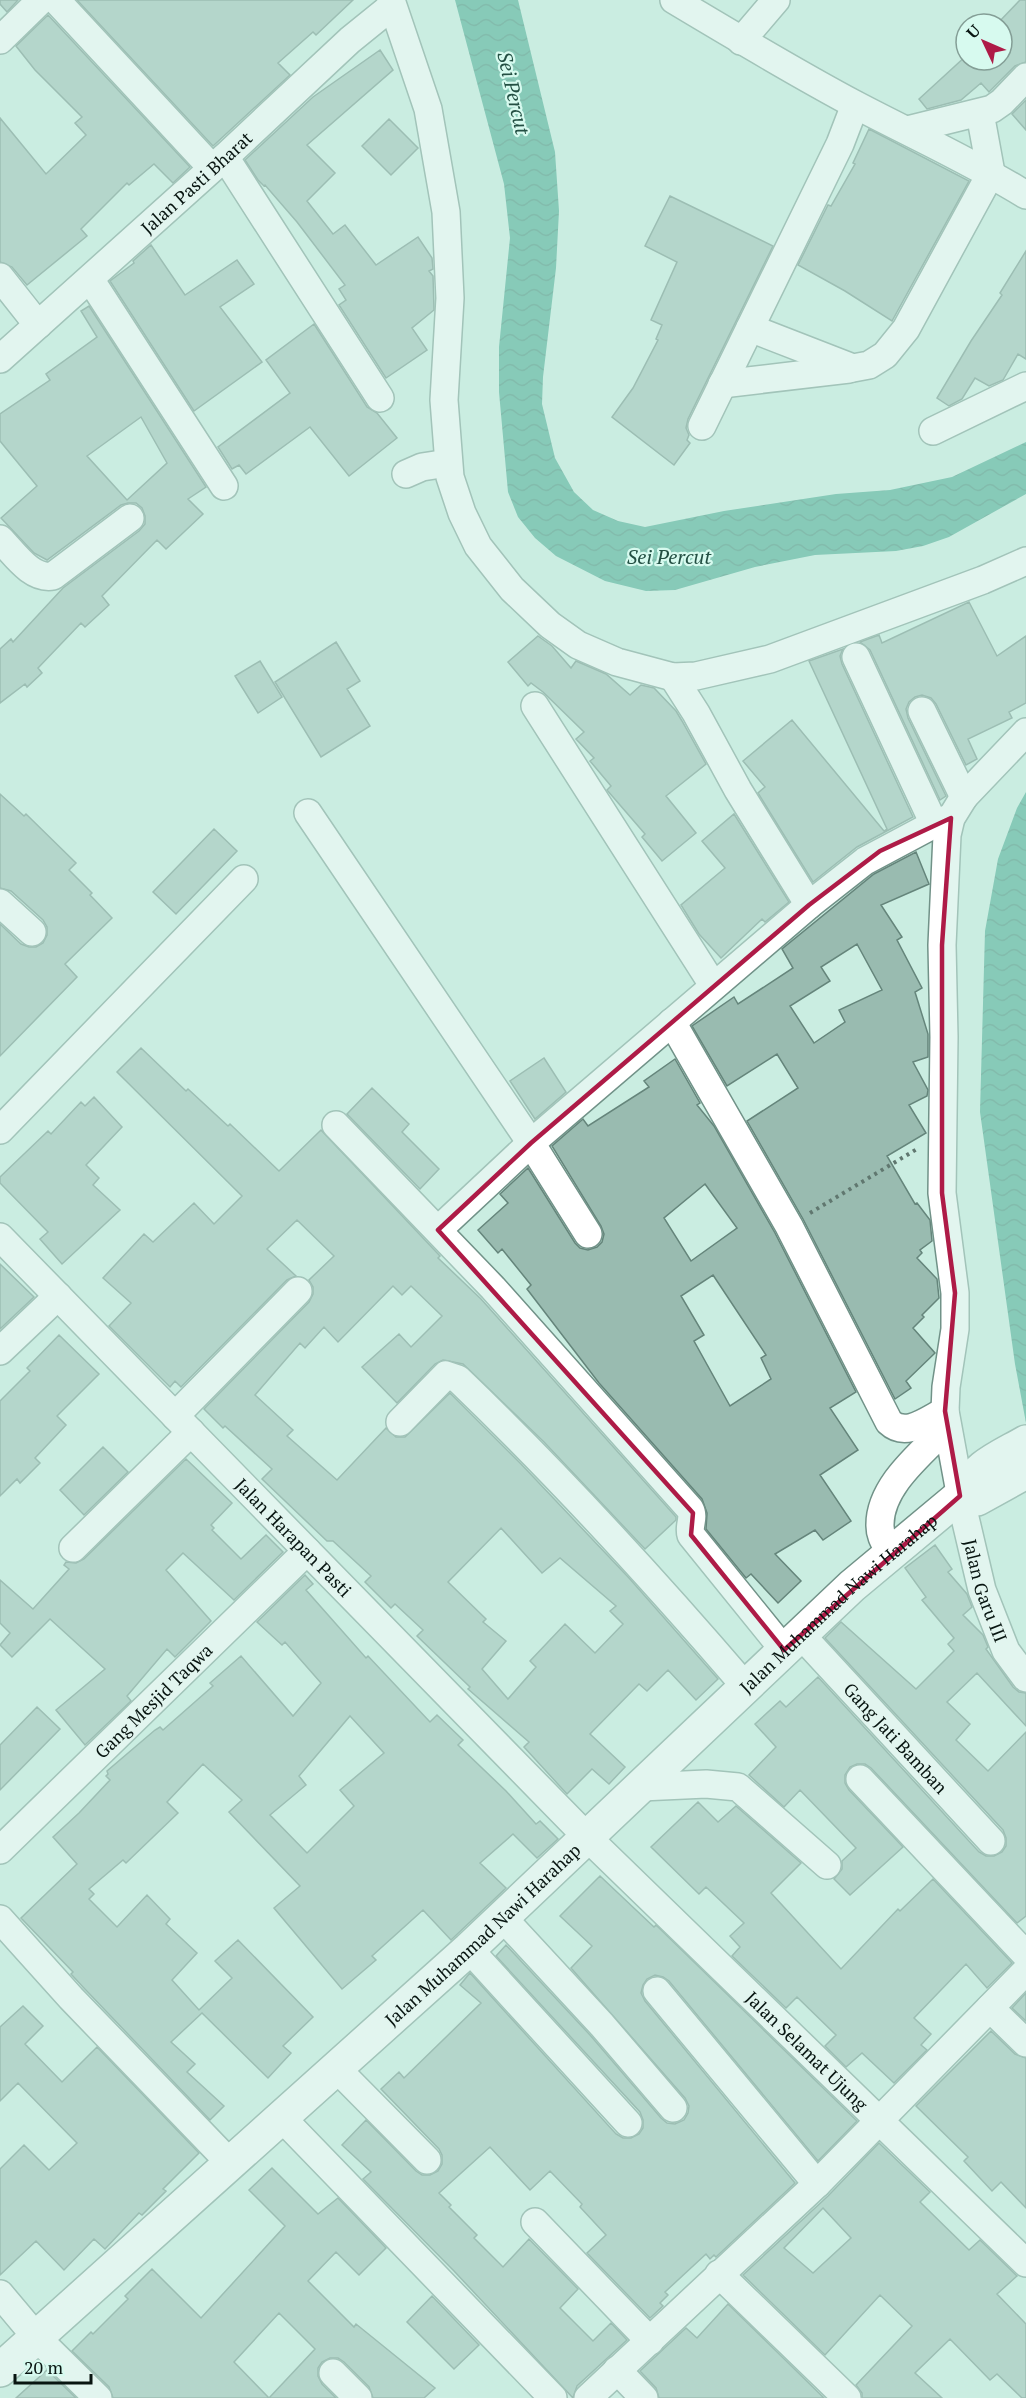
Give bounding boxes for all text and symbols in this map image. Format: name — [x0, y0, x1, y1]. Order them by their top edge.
north arrow — [954, 12, 1014, 72]
text: U — [961, 19, 985, 43]
water label: Sei Percut — [491, 49, 537, 138]
street label: Jalan Pasti Bharat — [135, 126, 257, 239]
water label: Sei Percut — [627, 543, 712, 570]
street label: Jalan Harapan Pasti — [230, 1473, 357, 1602]
street label: Jalan Muhammad Nawi Harahap — [734, 1508, 942, 1699]
street label: Jalan Garu III — [958, 1537, 1013, 1646]
street label: Gang Mesjid Taqwa — [89, 1638, 217, 1763]
street label: Gang Jati Bamban — [839, 1677, 953, 1799]
street label: Jalan Muhammad Nawi Harahap — [380, 1838, 585, 2031]
street label: Jalan Selamat Ujung — [741, 1986, 874, 2116]
scale bar — [15, 2347, 92, 2385]
text: 20 m — [24, 2355, 64, 2379]

